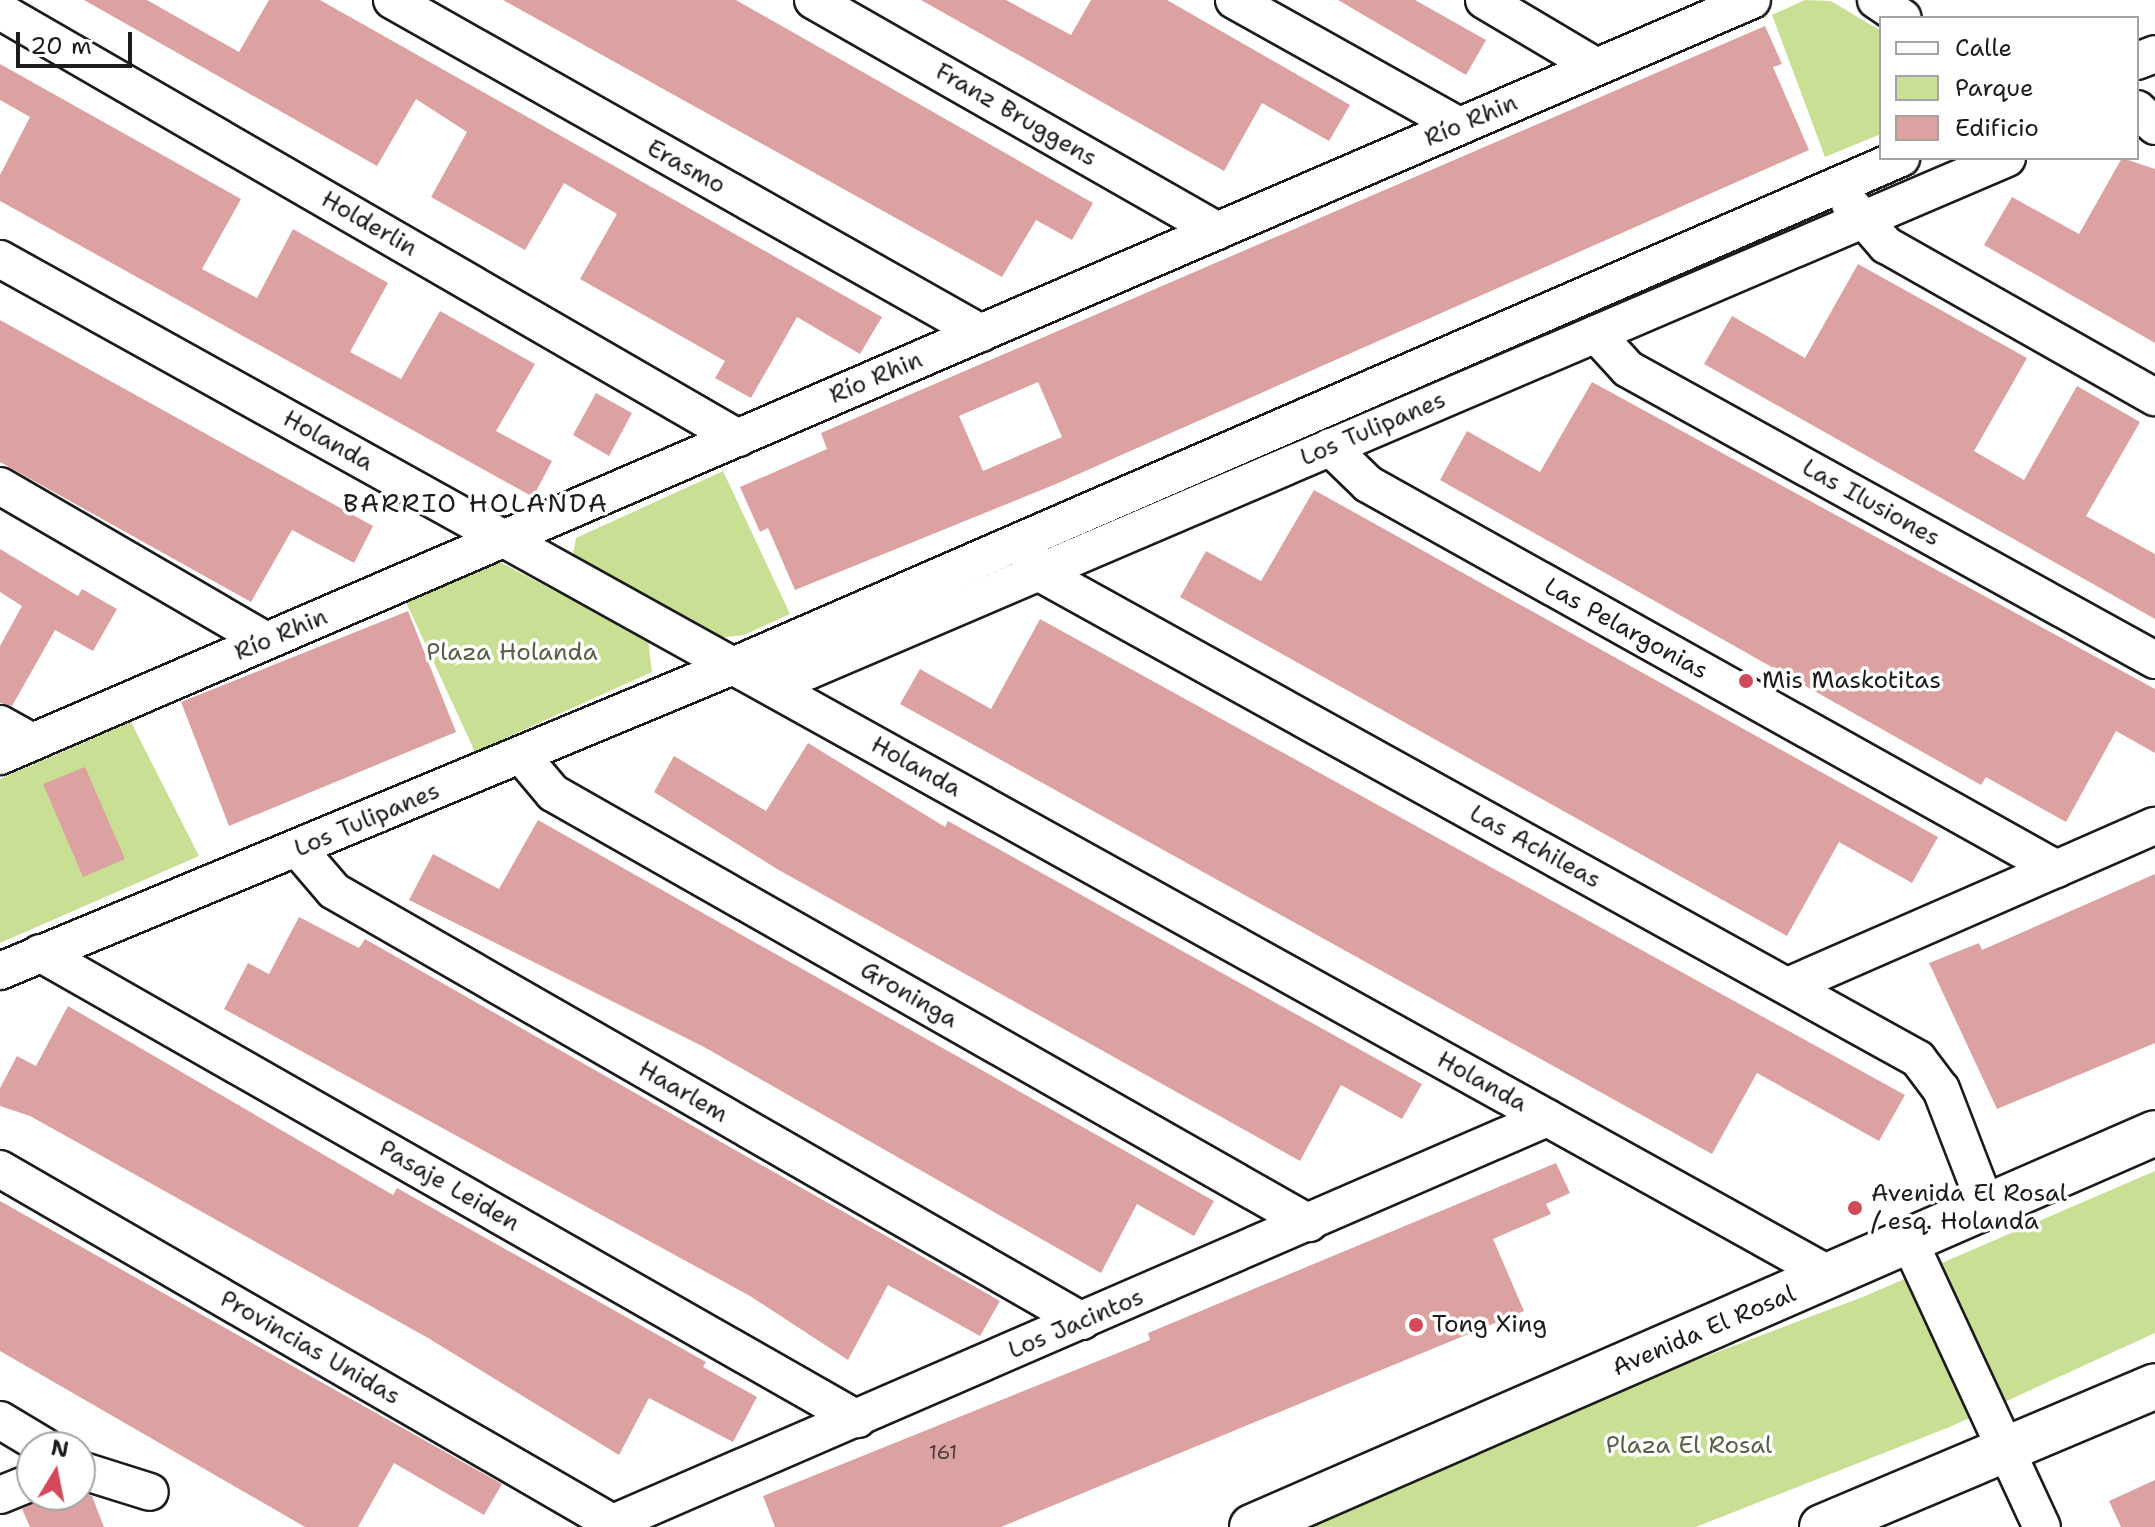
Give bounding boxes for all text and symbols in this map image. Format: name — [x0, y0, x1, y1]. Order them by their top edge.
scale bar — [20, 16, 136, 66]
legend — [1879, 16, 2139, 160]
text: 20 m — [30, 30, 92, 62]
text: Calle — [1955, 32, 2012, 64]
street label: Franz Bruggens — [930, 57, 1102, 173]
text: Parque — [1955, 72, 2034, 104]
street label: Río Rhin — [1420, 89, 1522, 153]
text: Edificio — [1955, 112, 2039, 144]
street label: Erasmo — [642, 134, 730, 200]
street label: Holderlin — [316, 185, 422, 263]
street label: Río Rhin — [825, 346, 927, 410]
street label: Los Tulipanes — [1296, 385, 1450, 473]
street label: Holanda — [278, 404, 378, 478]
street label: Las Ilusiones — [1797, 453, 1945, 553]
district label: BARRIO HOLANDA — [343, 487, 609, 519]
street label: Las Pelargonias — [1539, 572, 1713, 686]
street label: Río Rhin — [230, 603, 332, 667]
park label: Plaza Holanda — [426, 639, 598, 667]
place label: Mis Maskotitas — [1762, 667, 1941, 695]
marker: Mis Maskotitas — [1737, 672, 1755, 690]
street label: Holanda — [866, 730, 966, 804]
street label: Los Tulipanes — [290, 776, 444, 864]
street label: Las Achileas — [1464, 799, 1606, 895]
street label: Groninga — [855, 956, 963, 1034]
street label: Holanda — [1432, 1045, 1532, 1119]
street label: Haarlem — [633, 1055, 733, 1129]
street label: Pasaje Leiden — [374, 1134, 524, 1238]
place label: Avenida El Rosal / esq. Holanda — [1871, 1180, 2067, 1236]
marker: Avenida El Rosal / esq. Holanda — [1846, 1199, 1864, 1217]
street label: Avenida El Rosal — [1608, 1279, 1800, 1383]
street label: Los Jacintos — [1004, 1283, 1148, 1365]
street label: Provincias Unidas — [215, 1285, 405, 1411]
place label: Tong Xing — [1432, 1311, 1547, 1339]
marker: Tong Xing — [1407, 1316, 1425, 1334]
north arrow — [16, 1431, 96, 1511]
park label: Plaza El Rosal — [1606, 1432, 1772, 1460]
text: N — [49, 1433, 71, 1465]
house number: 161 — [929, 1440, 957, 1464]

